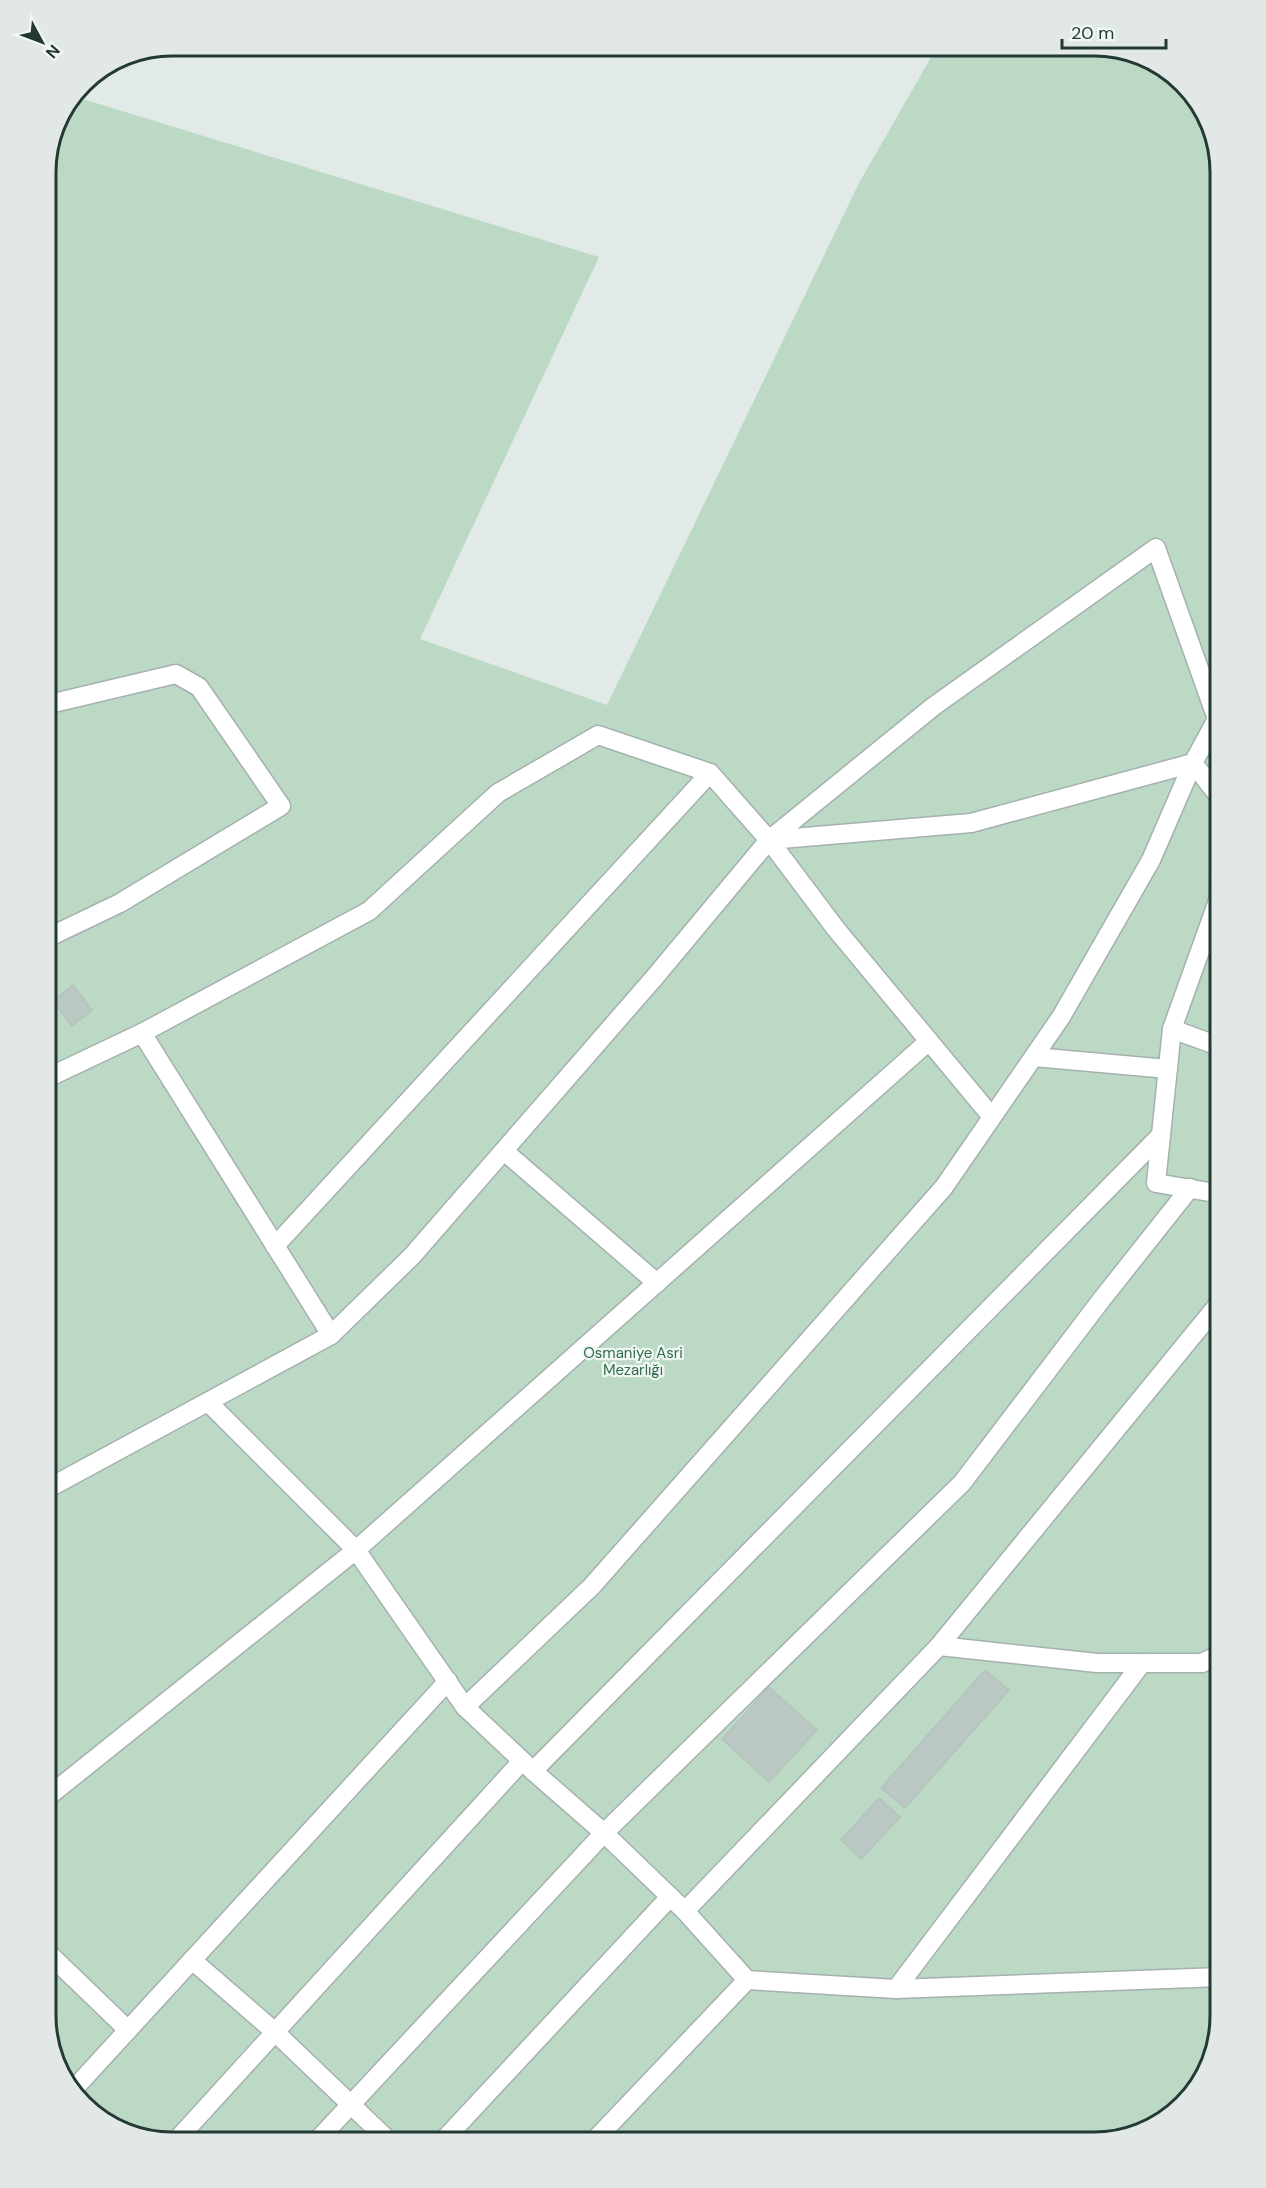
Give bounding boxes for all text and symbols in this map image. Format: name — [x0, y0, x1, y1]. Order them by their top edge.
north arrow — [12, 12, 72, 72]
scale bar — [1062, 12, 1166, 50]
text: 20 m — [1071, 21, 1114, 45]
text: N — [41, 40, 65, 63]
park label: Osmaniye Asri Mezarlığı — [583, 1343, 683, 1380]

